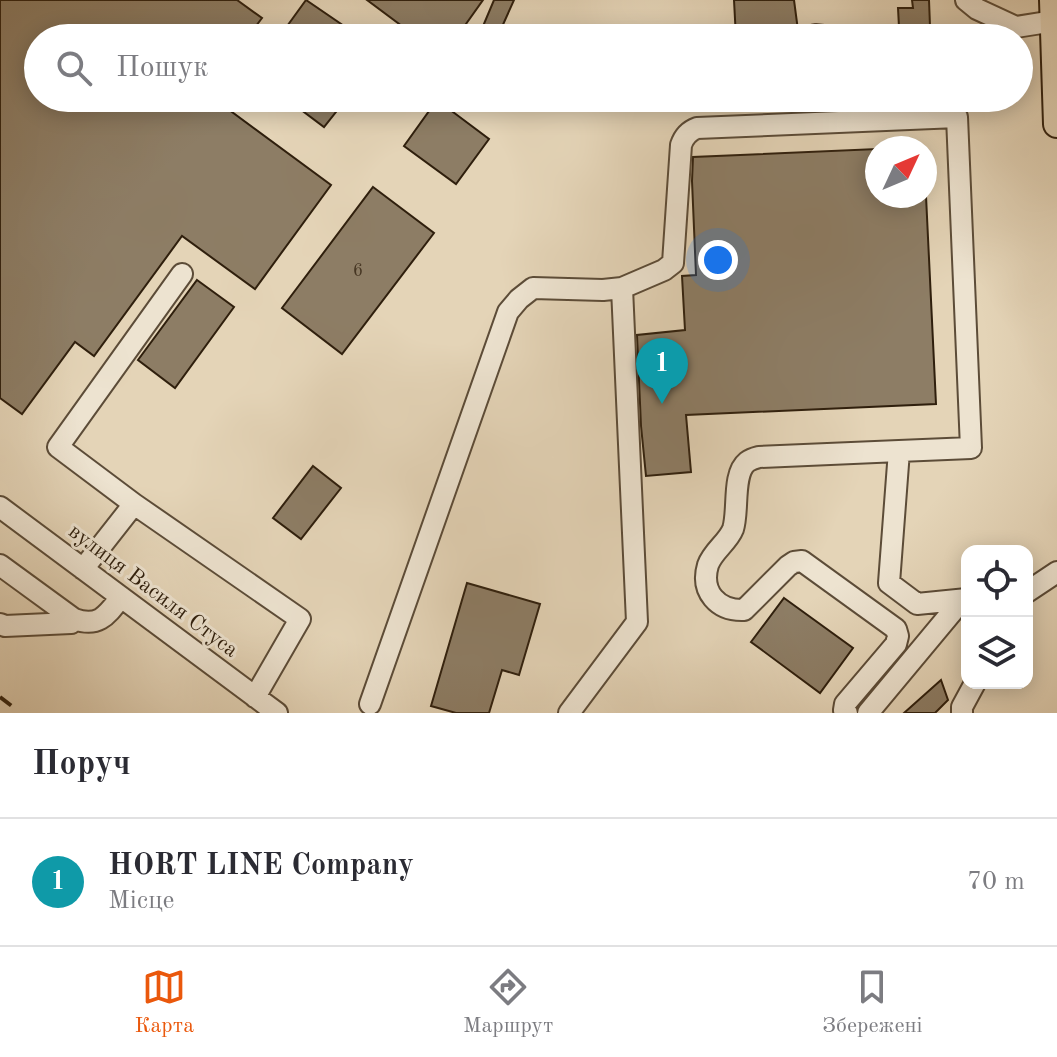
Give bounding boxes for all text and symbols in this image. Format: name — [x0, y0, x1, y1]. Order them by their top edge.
search box — [24, 24, 1033, 112]
icon: search — [52, 46, 96, 90]
text: Пошук — [116, 53, 208, 83]
north arrow — [865, 136, 937, 208]
your location — [698, 240, 738, 280]
house number: 6 — [353, 262, 363, 280]
pin: 1 — [636, 338, 688, 404]
street label: вулиця Василя Стуса — [64, 520, 242, 662]
map controls — [961, 545, 1033, 689]
button: locate — [961, 545, 1033, 617]
button: layers — [961, 617, 1033, 689]
text: Поруч — [32, 748, 131, 782]
text: HORT LINE Company — [108, 851, 414, 881]
text: 1 — [50, 869, 66, 895]
text: 70 m — [967, 869, 1025, 895]
text: Місце — [108, 888, 174, 914]
tab: Карта — [134, 965, 194, 1040]
tab: Маршрут — [463, 965, 553, 1040]
tab: Збережені — [822, 965, 923, 1040]

